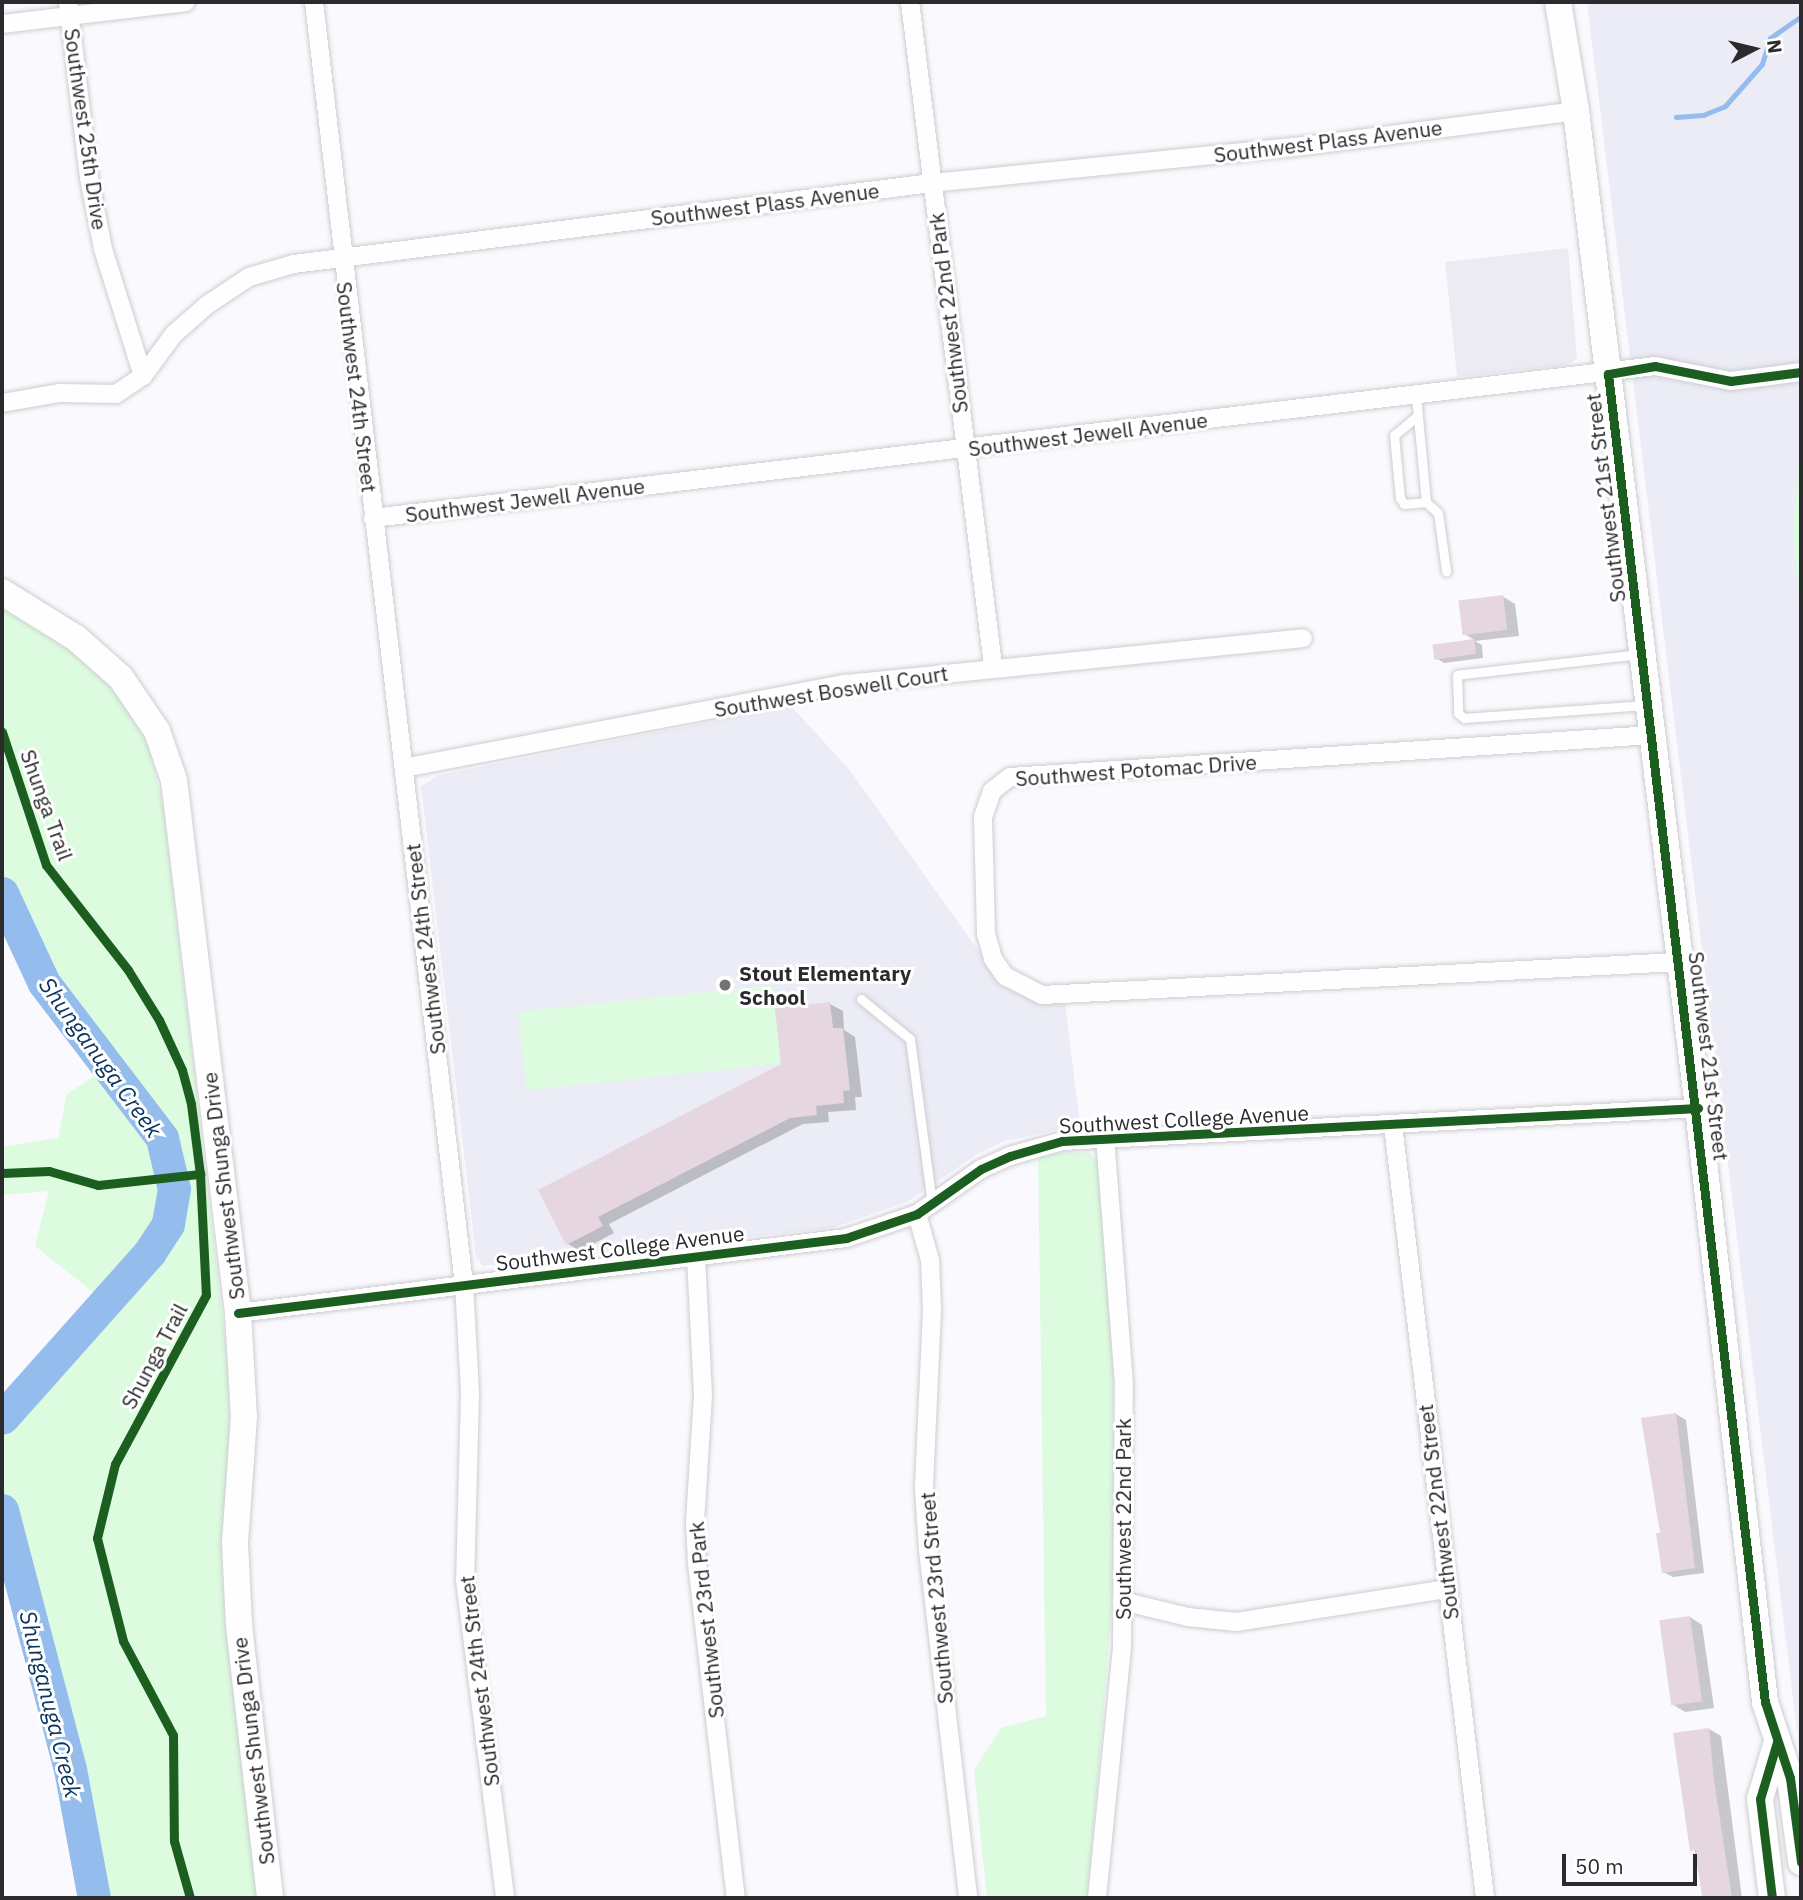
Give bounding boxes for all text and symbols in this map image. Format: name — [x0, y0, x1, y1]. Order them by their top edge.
north arrow — [1719, 14, 1789, 84]
street label: Southwest 25th Drive — [59, 27, 113, 231]
text: N — [1762, 38, 1788, 55]
street label: Southwest Plass Avenue — [1212, 114, 1444, 168]
street label: Southwest Plass Avenue — [649, 177, 881, 231]
street label: Southwest 22nd Park — [923, 211, 973, 415]
street label: Southwest 24th Street — [332, 280, 382, 494]
street label: Southwest 21st Street — [1580, 392, 1630, 604]
street label: Southwest Jewell Avenue — [967, 407, 1209, 461]
street label: Southwest Jewell Avenue — [404, 473, 646, 527]
street label: Southwest Boswell Court — [712, 660, 950, 722]
street label: Shunga Trail — [15, 746, 79, 864]
street label: Southwest Potomac Drive — [1014, 749, 1258, 791]
street label: Southwest 24th Street — [400, 842, 450, 1056]
street label: Southwest 21st Street — [1684, 950, 1734, 1162]
place label: Stout Elementary School — [739, 960, 911, 1010]
water label: Shunganuga Creek — [34, 972, 168, 1142]
marker: Stout Elementary School — [717, 977, 733, 993]
street label: Southwest Shunga Drive — [197, 1071, 249, 1301]
street label: Southwest College Avenue — [1058, 1100, 1310, 1138]
street label: Southwest College Avenue — [494, 1220, 746, 1276]
street label: Shunga Trail — [116, 1299, 192, 1413]
street label: Southwest 22nd Street — [1412, 1403, 1464, 1621]
street label: Southwest 22nd Park — [1110, 1418, 1136, 1620]
street label: Southwest 23rd Street — [914, 1491, 958, 1705]
street label: Southwest 23rd Park — [683, 1520, 729, 1720]
street label: Southwest 24th Street — [454, 1574, 504, 1788]
water label: Shunganuga Creek — [14, 1608, 88, 1800]
street label: Southwest Shunga Drive — [227, 1636, 279, 1866]
scale bar — [1565, 1840, 1700, 1884]
text: 50 m — [1575, 1852, 1624, 1880]

